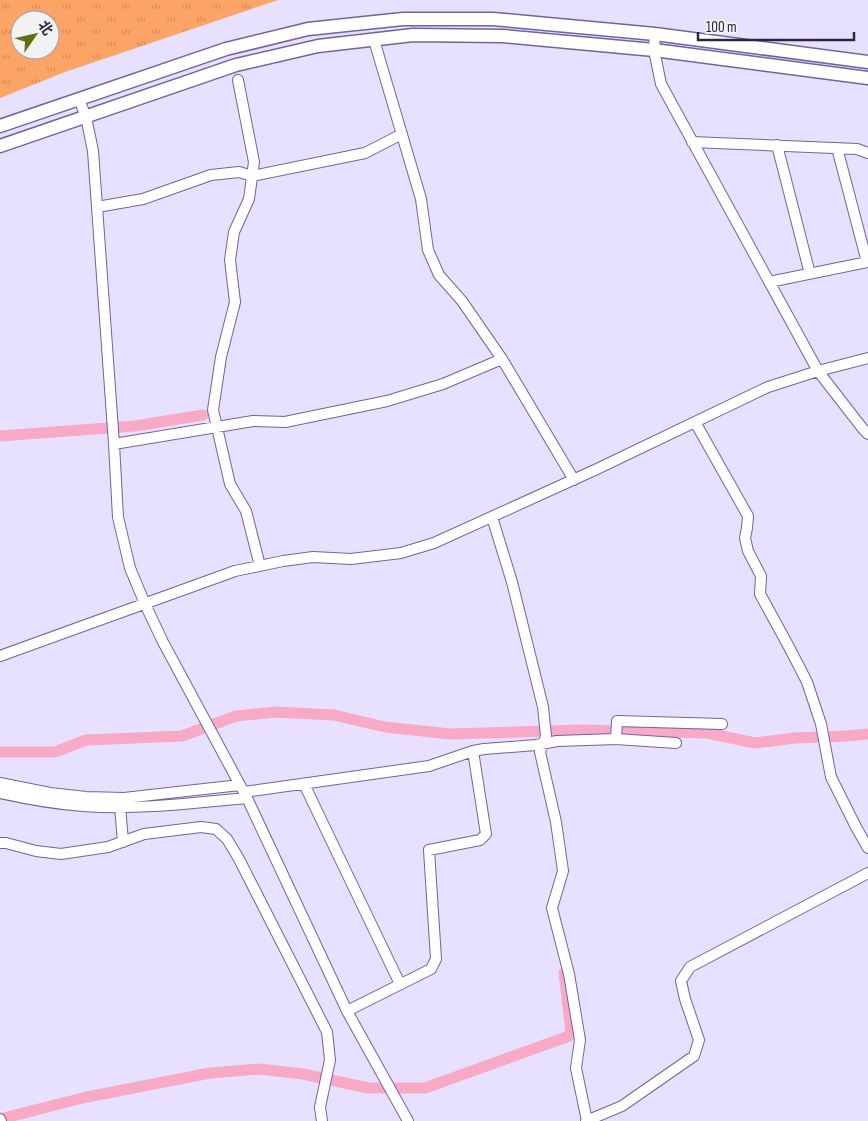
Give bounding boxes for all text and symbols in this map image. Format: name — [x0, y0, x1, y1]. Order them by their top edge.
north arrow — [10, 10, 60, 60]
scale bar — [698, 10, 854, 42]
text: 北 — [34, 17, 56, 39]
text: 100 m — [706, 18, 737, 37]

